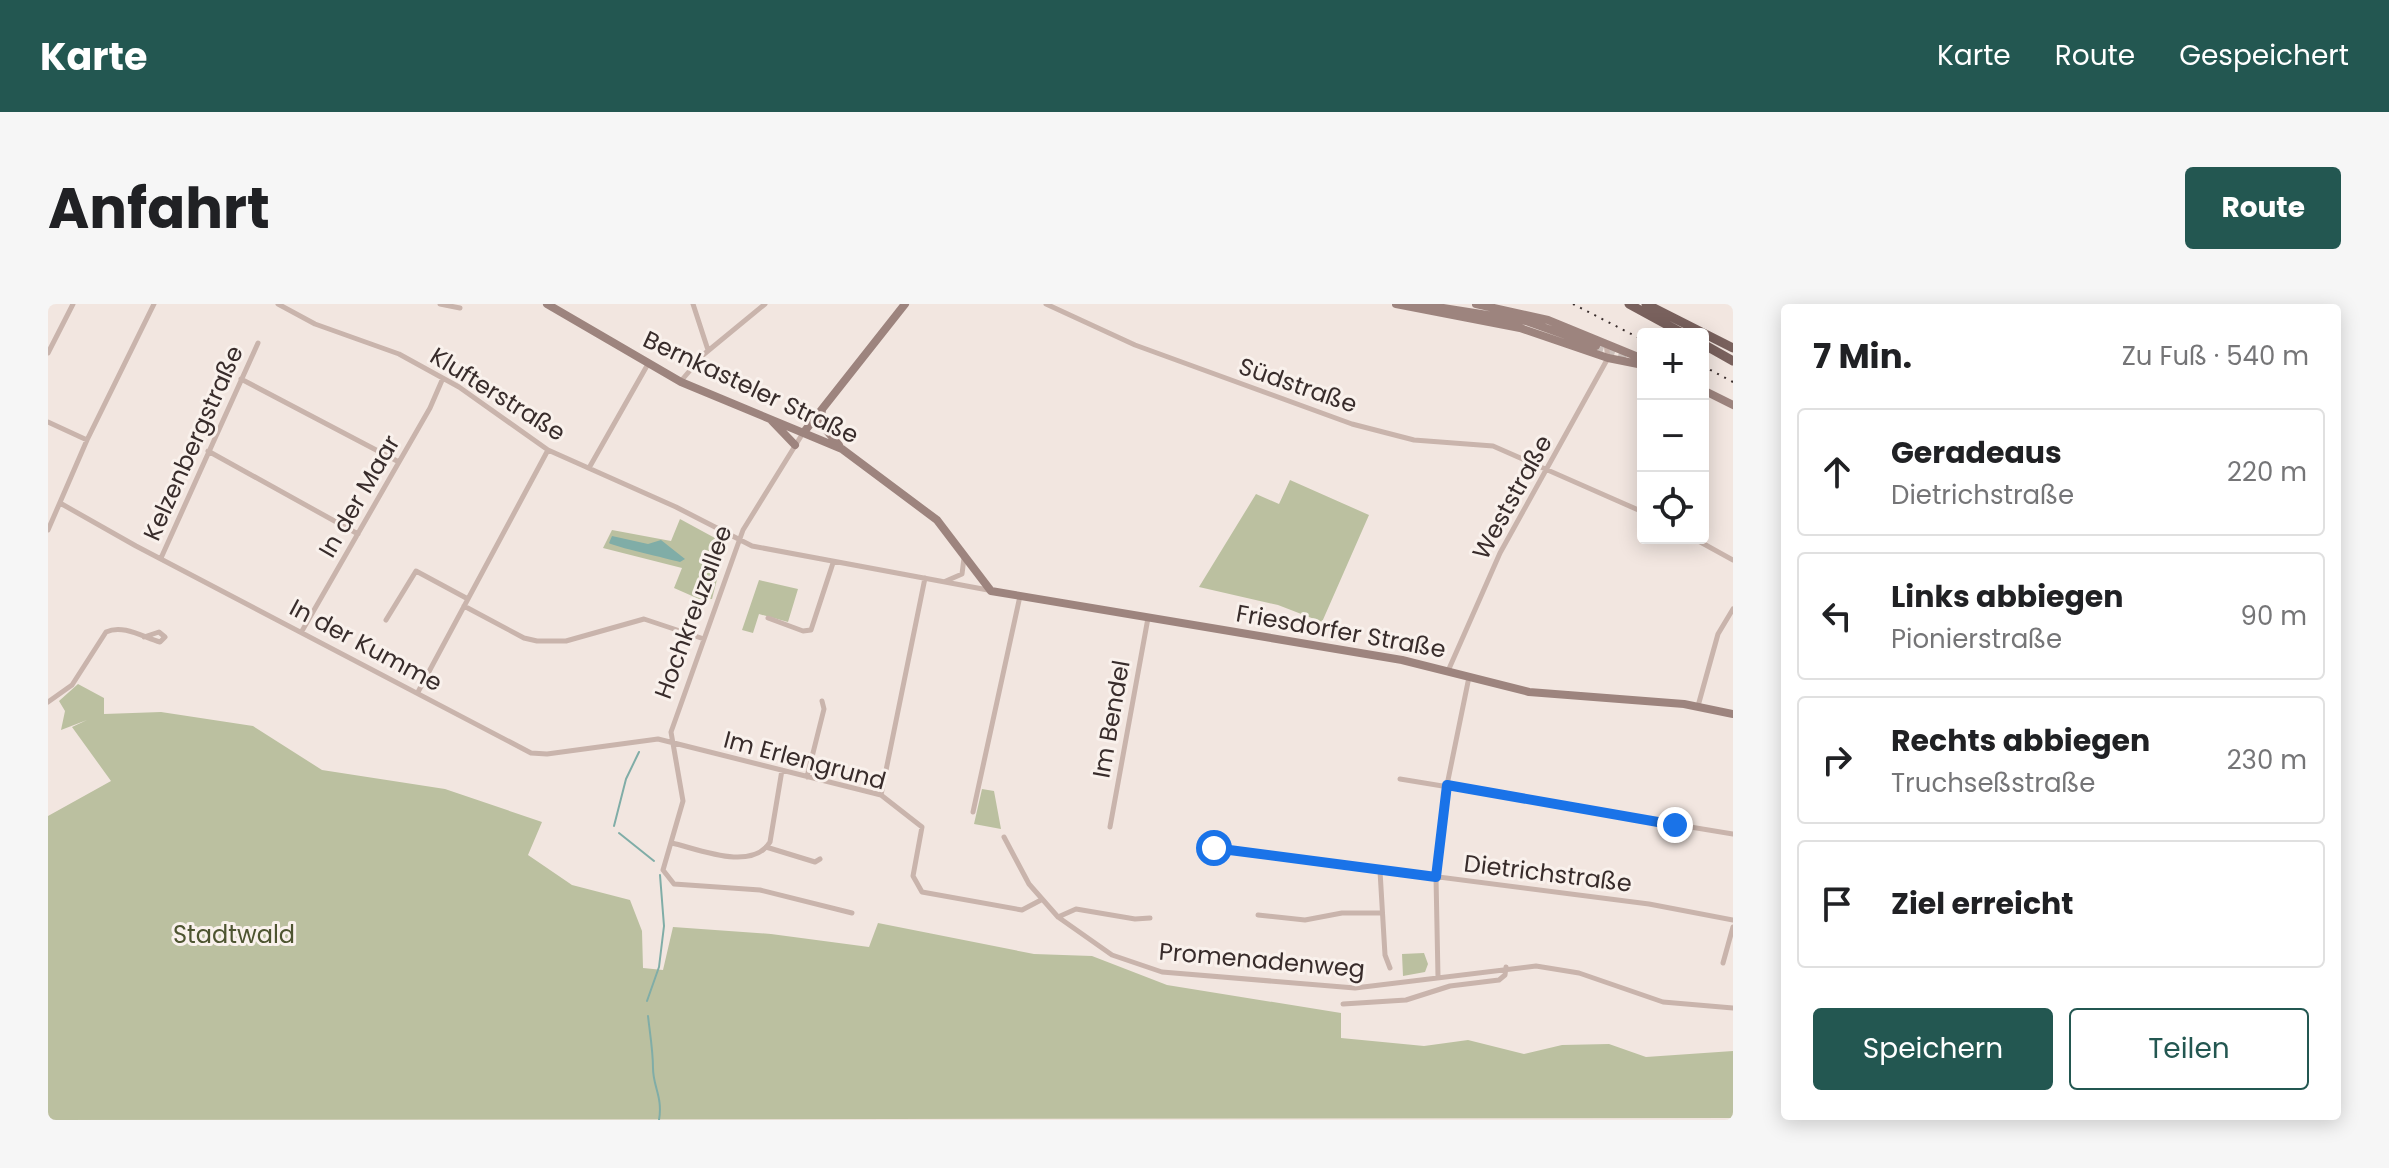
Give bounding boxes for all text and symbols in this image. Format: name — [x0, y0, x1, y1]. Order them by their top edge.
text: Karte — [40, 30, 147, 83]
text: Karte — [1937, 36, 2011, 75]
text: Route — [2055, 36, 2135, 75]
text: Gespeichert — [2179, 36, 2349, 75]
button: Route — [2185, 167, 2341, 249]
text: Anfahrt — [48, 169, 270, 248]
street label: Bernkasteler Straße — [638, 323, 864, 451]
map controls — [1637, 328, 1709, 544]
button: + — [1637, 328, 1709, 400]
text: 7 Min. — [1813, 332, 1912, 380]
text: Zu Fuß · 540 m — [2122, 338, 2309, 374]
street label: Klufterstraße — [424, 339, 572, 449]
street label: Kelzenbergstraße — [135, 340, 251, 546]
street label: Südstraße — [1234, 349, 1362, 421]
button: − — [1637, 400, 1709, 472]
street label: In der Maar — [311, 429, 407, 563]
street label: Weststraße — [1464, 429, 1560, 565]
text: Geradeaus — [1891, 431, 2062, 474]
icon: ahead — [1815, 450, 1859, 494]
text: 220 m — [2227, 454, 2307, 490]
button: locate — [1637, 472, 1709, 544]
text: Dietrichstraße — [1891, 477, 2074, 513]
street label: Hochkreuzallee — [646, 521, 740, 703]
text: Links abbiegen — [1891, 575, 2124, 618]
street label: In der Kumme — [284, 591, 448, 699]
icon: left — [1815, 594, 1859, 638]
street label: Friesdorfer Straße — [1234, 596, 1448, 666]
text: 90 m — [2241, 598, 2307, 634]
text: Pionierstraße — [1891, 621, 2062, 657]
street label: Im Bendel — [1084, 658, 1138, 780]
text: Rechts abbiegen — [1891, 719, 2150, 762]
street label: Im Erlengrund — [720, 723, 890, 797]
icon: right — [1815, 738, 1859, 782]
text: 230 m — [2227, 742, 2307, 778]
text: Truchseßstraße — [1891, 765, 2095, 801]
route end — [1657, 807, 1693, 843]
route start — [1196, 830, 1232, 866]
street label: Dietrichstraße — [1462, 846, 1634, 900]
icon: arrive — [1815, 882, 1859, 926]
text: Ziel erreicht — [1891, 882, 2073, 925]
park label: Stadtwald — [173, 918, 295, 951]
street label: Promenadenweg — [1158, 935, 1366, 985]
button: Speichern — [1813, 1008, 2053, 1090]
button: Teilen — [2069, 1008, 2309, 1090]

